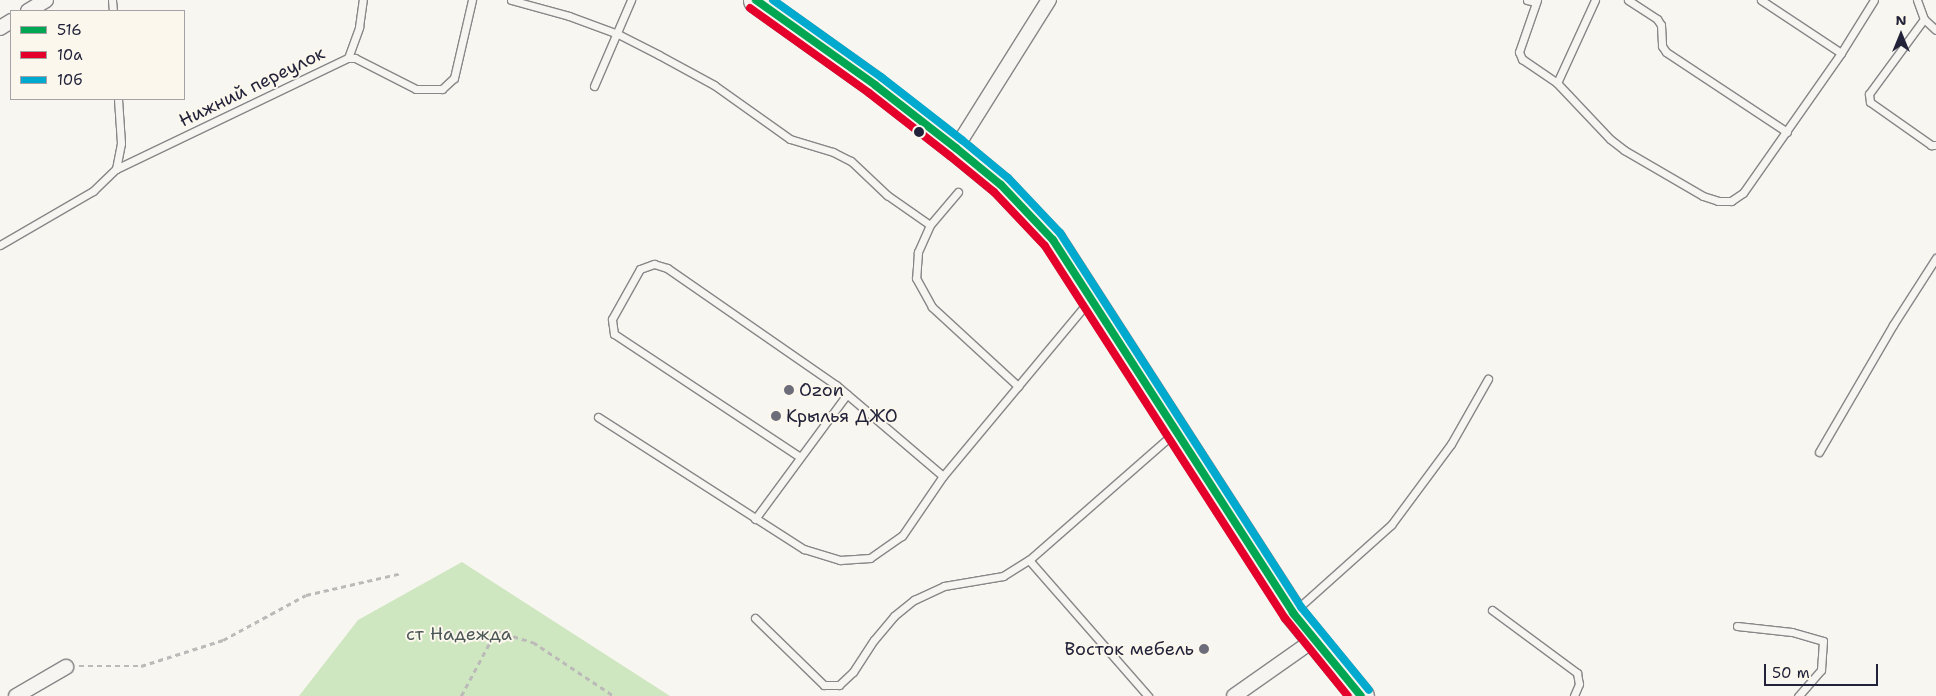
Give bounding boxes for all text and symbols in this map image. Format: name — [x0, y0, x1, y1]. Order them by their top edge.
legend — [10, 10, 185, 100]
north arrow — [1876, 10, 1926, 60]
text: N — [1895, 11, 1907, 29]
text: 516 — [57, 20, 82, 40]
street label: Нижний переулок — [176, 42, 328, 132]
text: 10а — [57, 45, 83, 65]
text: 10б — [57, 70, 82, 90]
unlabelled marker — [914, 127, 924, 137]
place label: Ozon — [799, 379, 844, 401]
marker: Ozon — [783, 384, 795, 396]
place label: Крылья ДЖО — [786, 405, 898, 427]
marker: Крылья ДЖО — [770, 410, 782, 422]
park label: ст Надежда — [406, 623, 512, 645]
place label: Восток мебель — [1065, 638, 1194, 660]
marker: Восток мебель — [1198, 643, 1210, 655]
scale bar — [1766, 654, 1880, 686]
text: 50 m — [1772, 663, 1810, 683]

